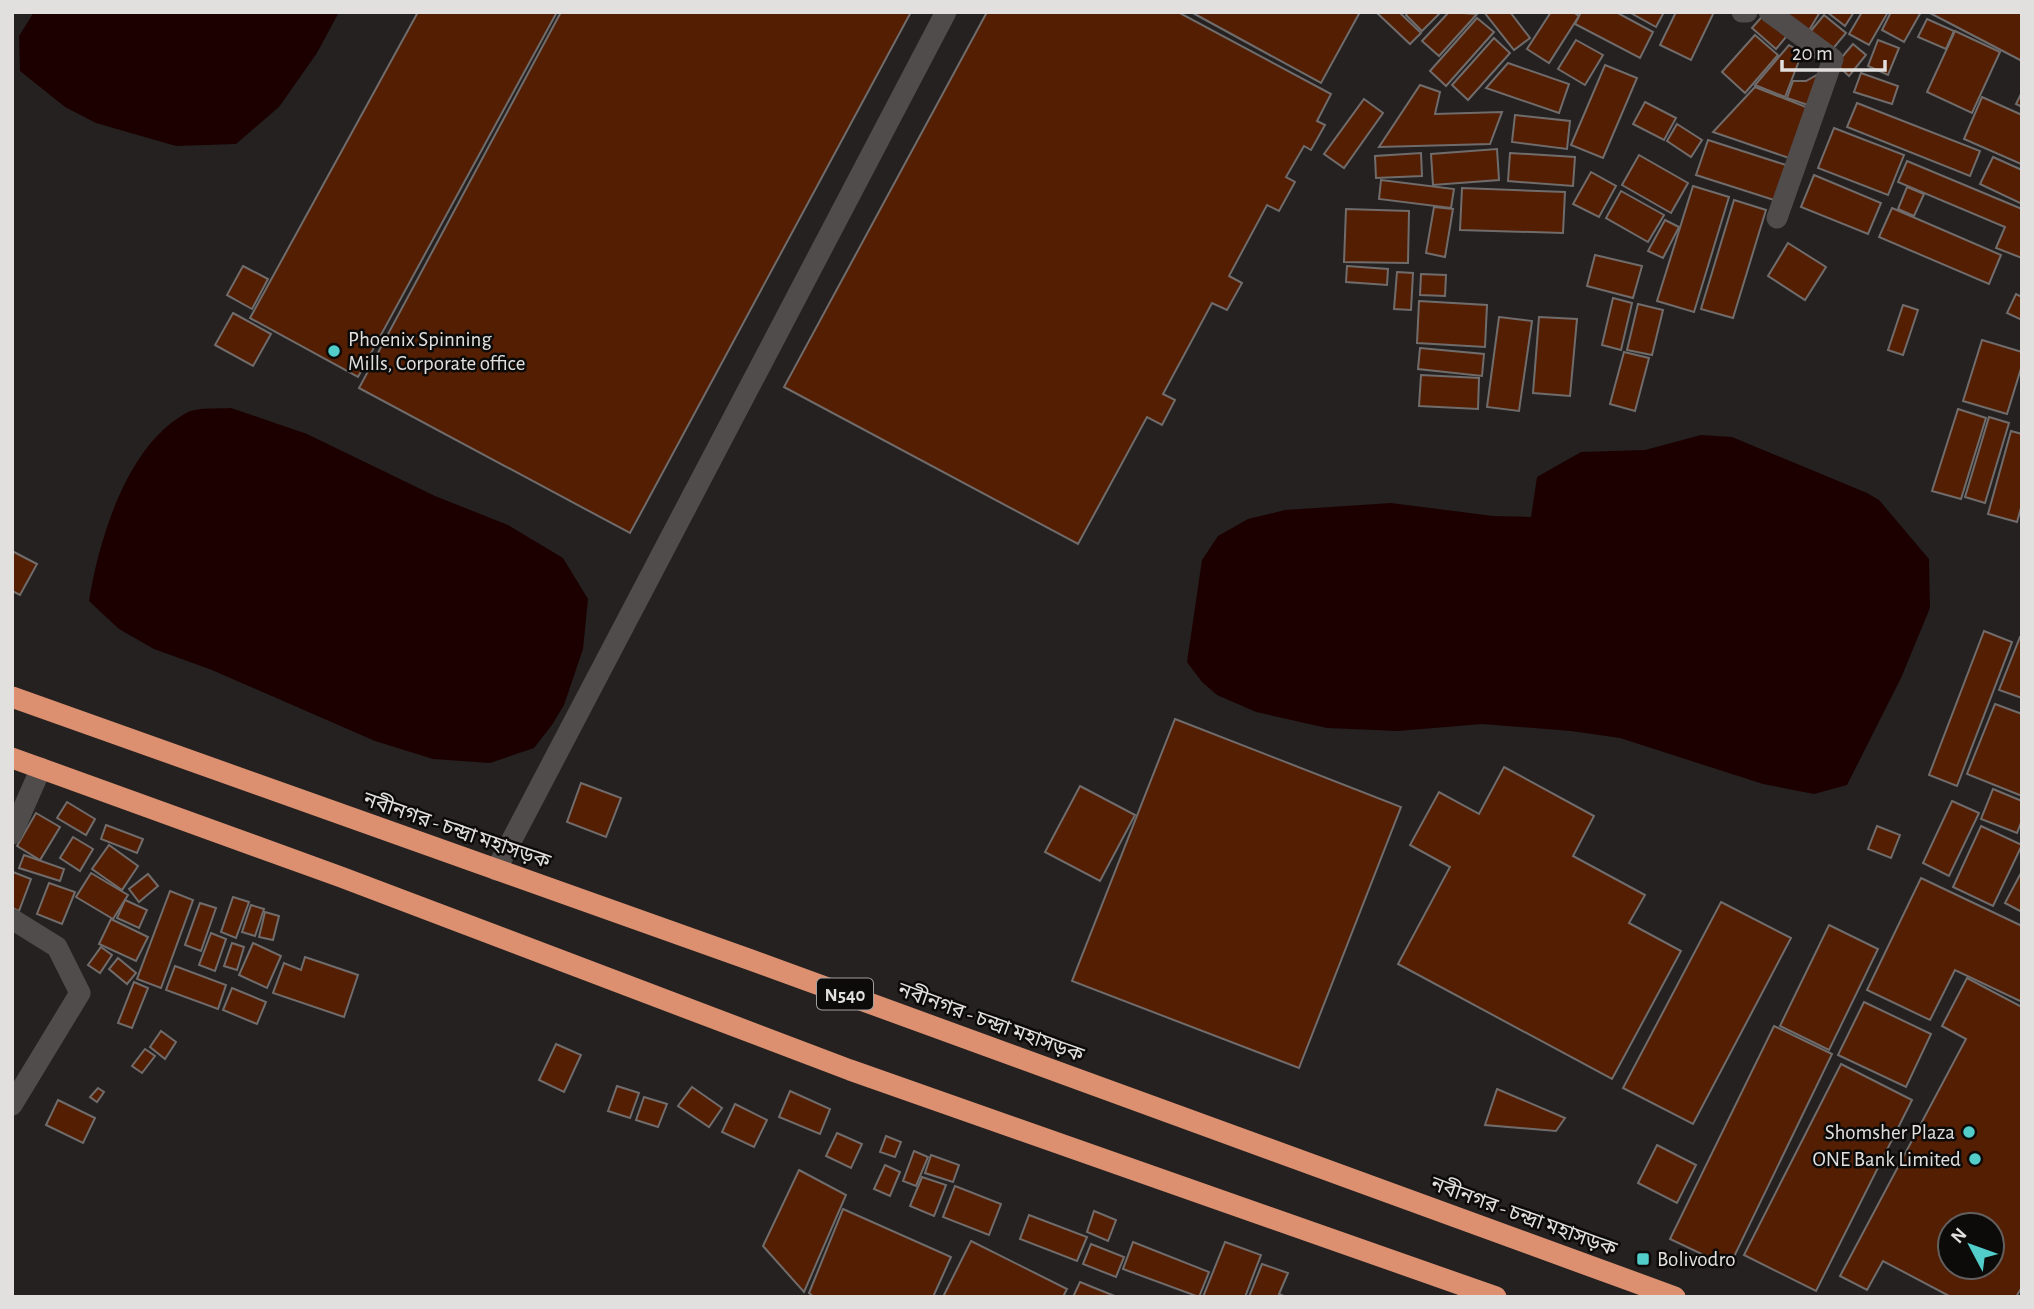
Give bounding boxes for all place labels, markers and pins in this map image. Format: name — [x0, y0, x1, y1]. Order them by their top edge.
place label: Phoenix Spinning Mills, Corporate office — [348, 329, 525, 374]
marker: Phoenix Spinning Mills, Corporate office — [326, 343, 342, 359]
place label: Shomsher Plaza — [1825, 1122, 1955, 1143]
marker: Shomsher Plaza — [1961, 1124, 1977, 1140]
place label: ONE Bank Limited — [1812, 1149, 1961, 1170]
marker: ONE Bank Limited — [1967, 1151, 1983, 1167]
place label: Bolivodro — [1657, 1249, 1735, 1270]
marker: Bolivodro — [1635, 1251, 1651, 1267]

